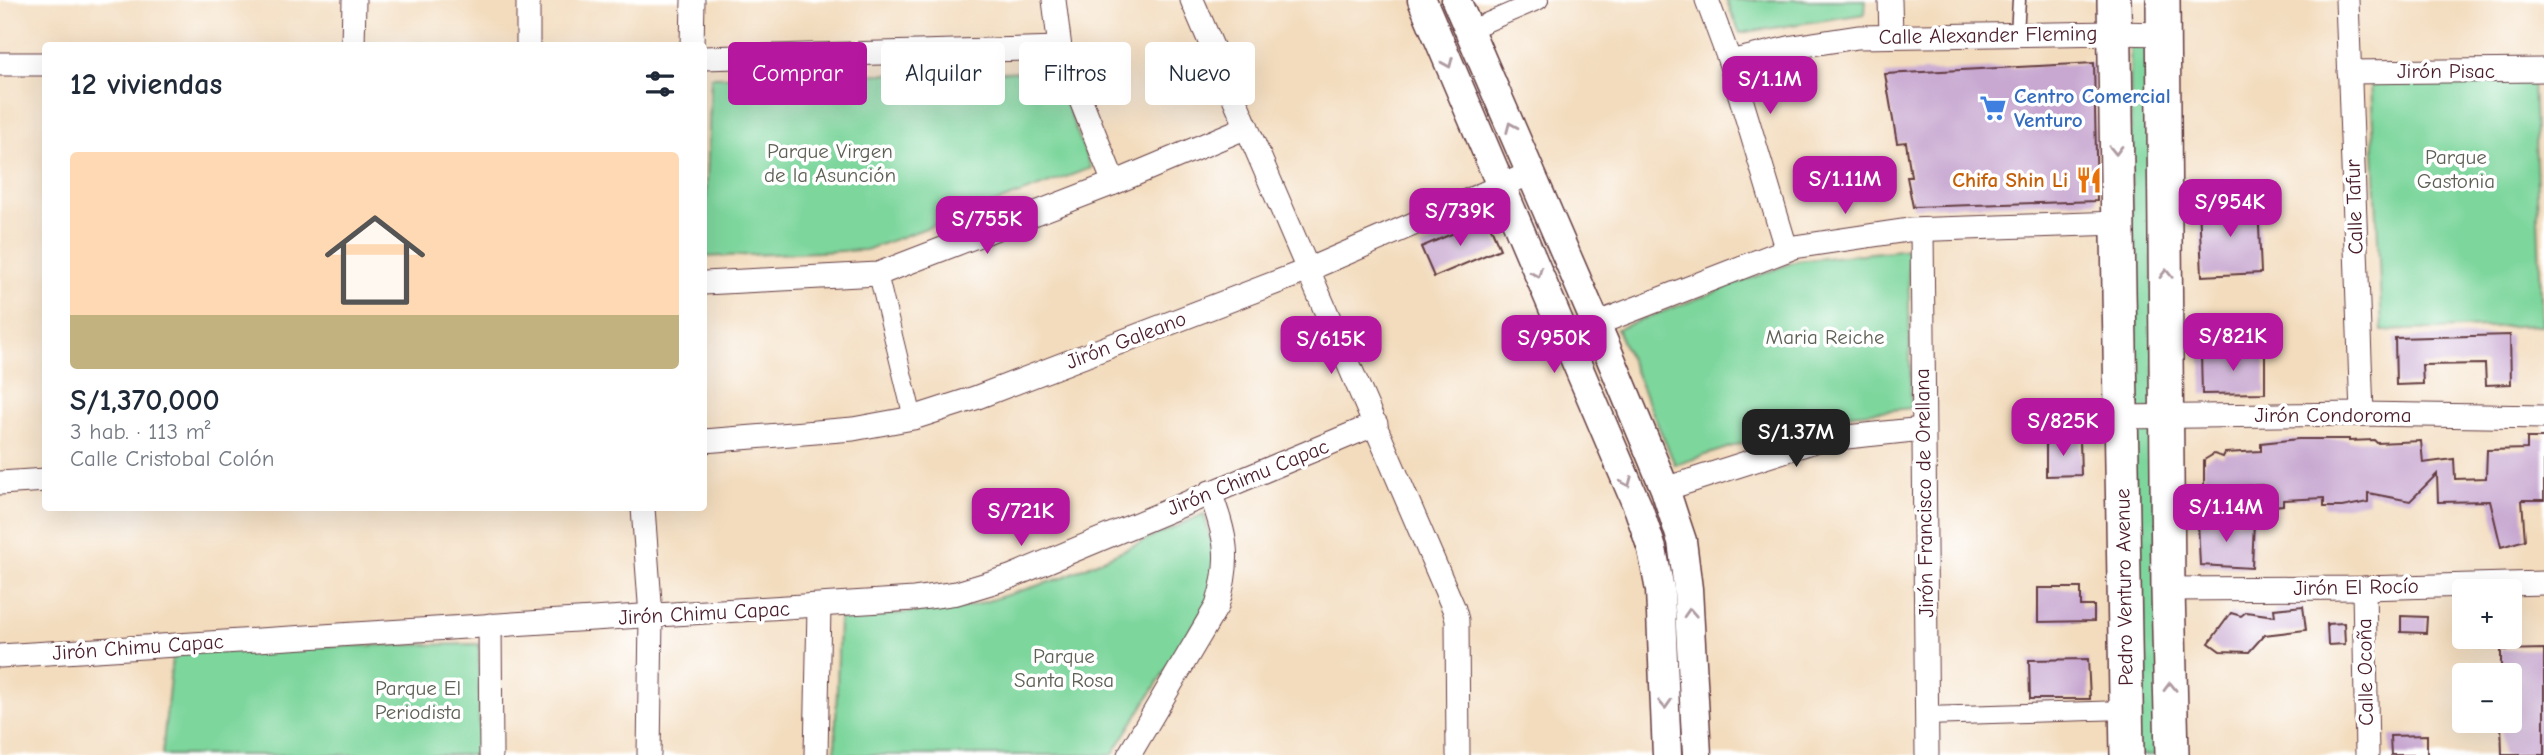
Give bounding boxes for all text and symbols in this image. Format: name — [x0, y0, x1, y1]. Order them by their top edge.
street label: Calle Alexander Fleming — [1878, 21, 2098, 49]
chip: Comprar — [728, 42, 867, 105]
chip: Alquilar — [881, 42, 1005, 105]
chip: Filtros — [1019, 42, 1131, 105]
chip: Nuevo — [1145, 42, 1255, 105]
one-way arrow — [1440, 56, 1454, 68]
pin: S/1.1M — [1713, 57, 1827, 116]
street label: Jirón Pisac — [2397, 59, 2495, 83]
icon: filters — [641, 65, 679, 103]
text: S/1.1M — [1738, 65, 1802, 92]
text: 12 viviendas — [70, 67, 222, 102]
place label: Centro Comercial Venturo — [2014, 84, 2171, 132]
supermarket icon: Centro Comercial Venturo — [1978, 93, 2008, 123]
one-way arrow — [1505, 121, 1519, 134]
park label: Parque Virgen de la Asunción — [764, 139, 896, 187]
one-way arrow — [2109, 145, 2124, 156]
park label: Parque Gastonia — [2417, 145, 2495, 193]
pin: S/1.11M — [1780, 156, 1910, 216]
street label: Calle Tafur — [2340, 158, 2368, 255]
text: S/1.11M — [1809, 165, 1881, 192]
restaurant icon: Chifa Shin Li — [2074, 165, 2104, 195]
place label: Chifa Shin Li — [1952, 168, 2068, 192]
pin: S/954K — [2173, 180, 2287, 239]
pin: S/739K — [1403, 188, 1517, 248]
text: S/954K — [2195, 188, 2265, 215]
pin: S/755K — [930, 196, 1044, 256]
icon: home — [312, 197, 438, 323]
text: S/739K — [1425, 197, 1495, 224]
text: S/755K — [952, 205, 1022, 232]
one-way arrow — [1529, 265, 1543, 278]
one-way arrow — [2158, 269, 2174, 279]
street label: Jirón Galeano — [1063, 306, 1189, 374]
pin: S/821K — [2176, 314, 2290, 373]
pin: S/615K — [1274, 316, 1388, 376]
pin: S/950K — [1497, 316, 1611, 375]
text: S/821K — [2199, 322, 2267, 349]
text: S/950K — [1518, 324, 1590, 351]
text: S/615K — [1297, 325, 1365, 352]
park label: Maria Reiche — [1766, 325, 1884, 349]
street label: Jirón Francisco de Orellana — [1910, 368, 1938, 618]
text: S/1,370,000 — [70, 383, 220, 418]
pin: S/825K — [2006, 398, 2120, 458]
street label: Jirón Condoroma — [2255, 403, 2411, 427]
text: S/825K — [2027, 407, 2099, 434]
pin: S/1.37M — [1731, 410, 1861, 469]
text: 3 hab. · 113 m² — [70, 418, 210, 445]
text: S/1.37M — [1758, 418, 1834, 445]
street label: Jirón Chimu Capac — [1164, 434, 1332, 520]
text: Calle Cristobal Colón — [70, 445, 275, 472]
one-way arrow — [1619, 474, 1633, 487]
pin: S/1.14M — [2161, 484, 2291, 544]
street label: Pedro Venturo Avenue — [2110, 488, 2138, 686]
pin: S/721K — [964, 489, 1078, 548]
text: S/1.14M — [2189, 493, 2263, 520]
text: S/721K — [988, 497, 1054, 524]
street label: Jirón El Rocío — [2293, 574, 2419, 600]
map controls — [2452, 579, 2522, 733]
button: + — [2452, 579, 2522, 649]
street label: Jirón Chimu Capac — [618, 597, 790, 629]
one-way arrow — [1682, 608, 1697, 619]
street label: Calle Ocoña — [2352, 618, 2378, 726]
street label: Jirón Chimu Capac — [52, 629, 224, 665]
park label: Parque Santa Rosa — [1014, 644, 1114, 692]
button: − — [2452, 663, 2522, 733]
park label: Parque El Periodista — [375, 676, 461, 724]
one-way arrow — [2163, 681, 2178, 692]
one-way arrow — [1657, 698, 1672, 709]

